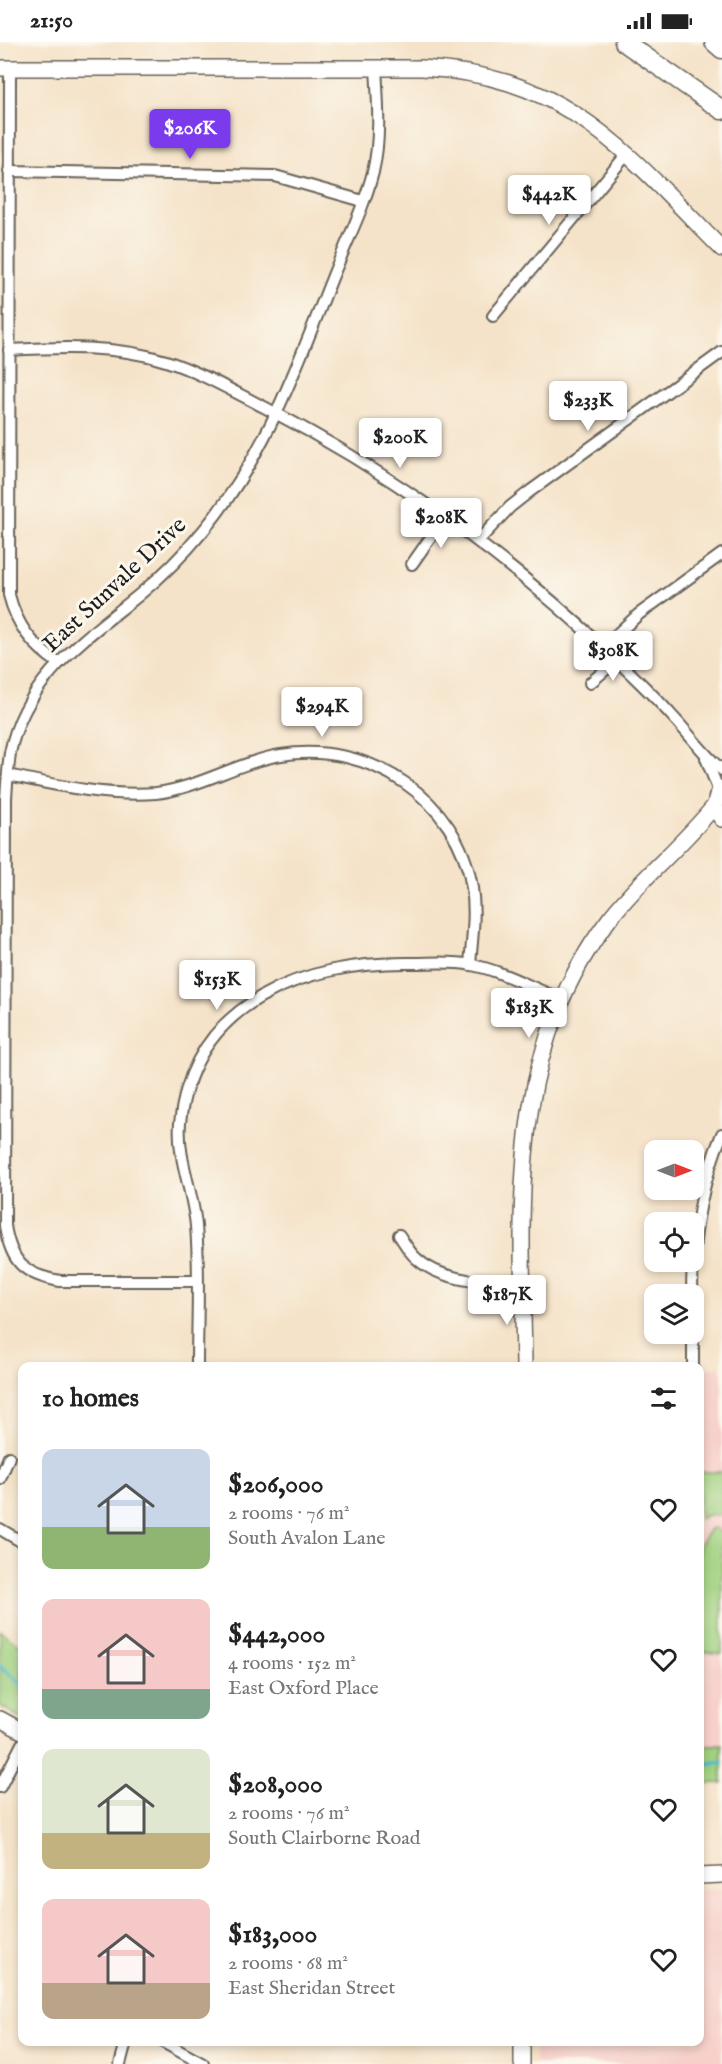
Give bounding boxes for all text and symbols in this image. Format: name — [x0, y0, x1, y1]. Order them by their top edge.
text: 21:50 — [30, 7, 73, 35]
pin: $206K — [148, 109, 232, 160]
text: $206K — [163, 116, 217, 141]
pin: $442K — [507, 175, 591, 226]
text: $442K — [522, 182, 576, 207]
pin: $233K — [546, 381, 630, 432]
text: $233K — [563, 388, 613, 413]
pin: $200K — [358, 418, 442, 469]
text: $200K — [373, 425, 427, 450]
pin: $208K — [399, 498, 483, 549]
text: $208K — [415, 505, 467, 530]
street label: East Sunvale Drive — [37, 510, 194, 660]
pin: $308K — [571, 631, 655, 682]
text: $308K — [588, 638, 638, 663]
pin: $294K — [280, 687, 364, 738]
text: $294K — [295, 694, 349, 719]
pin: $153K — [175, 960, 259, 1011]
text: $153K — [193, 967, 241, 992]
pin: $183K — [487, 988, 571, 1039]
text: $183K — [505, 995, 553, 1020]
north arrow — [644, 1140, 704, 1200]
map controls — [644, 1140, 704, 1344]
button: locate — [644, 1212, 704, 1272]
pin: $187K — [465, 1275, 549, 1326]
text: $187K — [482, 1282, 532, 1307]
button: layers — [644, 1284, 704, 1344]
text: 10 homes — [42, 1382, 139, 1415]
icon: filters — [647, 1382, 680, 1415]
text: $206,000 — [228, 1468, 324, 1501]
icon: home — [90, 1473, 162, 1545]
icon: heart — [647, 1493, 680, 1526]
text: 2 rooms · 76 m² — [228, 1501, 349, 1526]
text: South Avalon Lane — [228, 1526, 386, 1551]
text: $442,000 — [228, 1618, 325, 1651]
icon: home — [90, 1623, 162, 1695]
icon: heart — [647, 1643, 680, 1676]
text: 4 rooms · 152 m² — [228, 1651, 356, 1676]
text: East Oxford Place — [228, 1676, 379, 1701]
text: $208,000 — [228, 1768, 323, 1801]
icon: home — [90, 1773, 162, 1845]
icon: heart — [647, 1793, 680, 1826]
text: 2 rooms · 76 m² — [228, 1801, 349, 1826]
text: South Clairborne Road — [228, 1826, 420, 1851]
text: $183,000 — [228, 1918, 317, 1951]
icon: home — [90, 1923, 162, 1995]
icon: heart — [647, 1943, 680, 1976]
text: 2 rooms · 68 m² — [228, 1951, 348, 1976]
text: East Sheridan Street — [228, 1976, 395, 2001]

